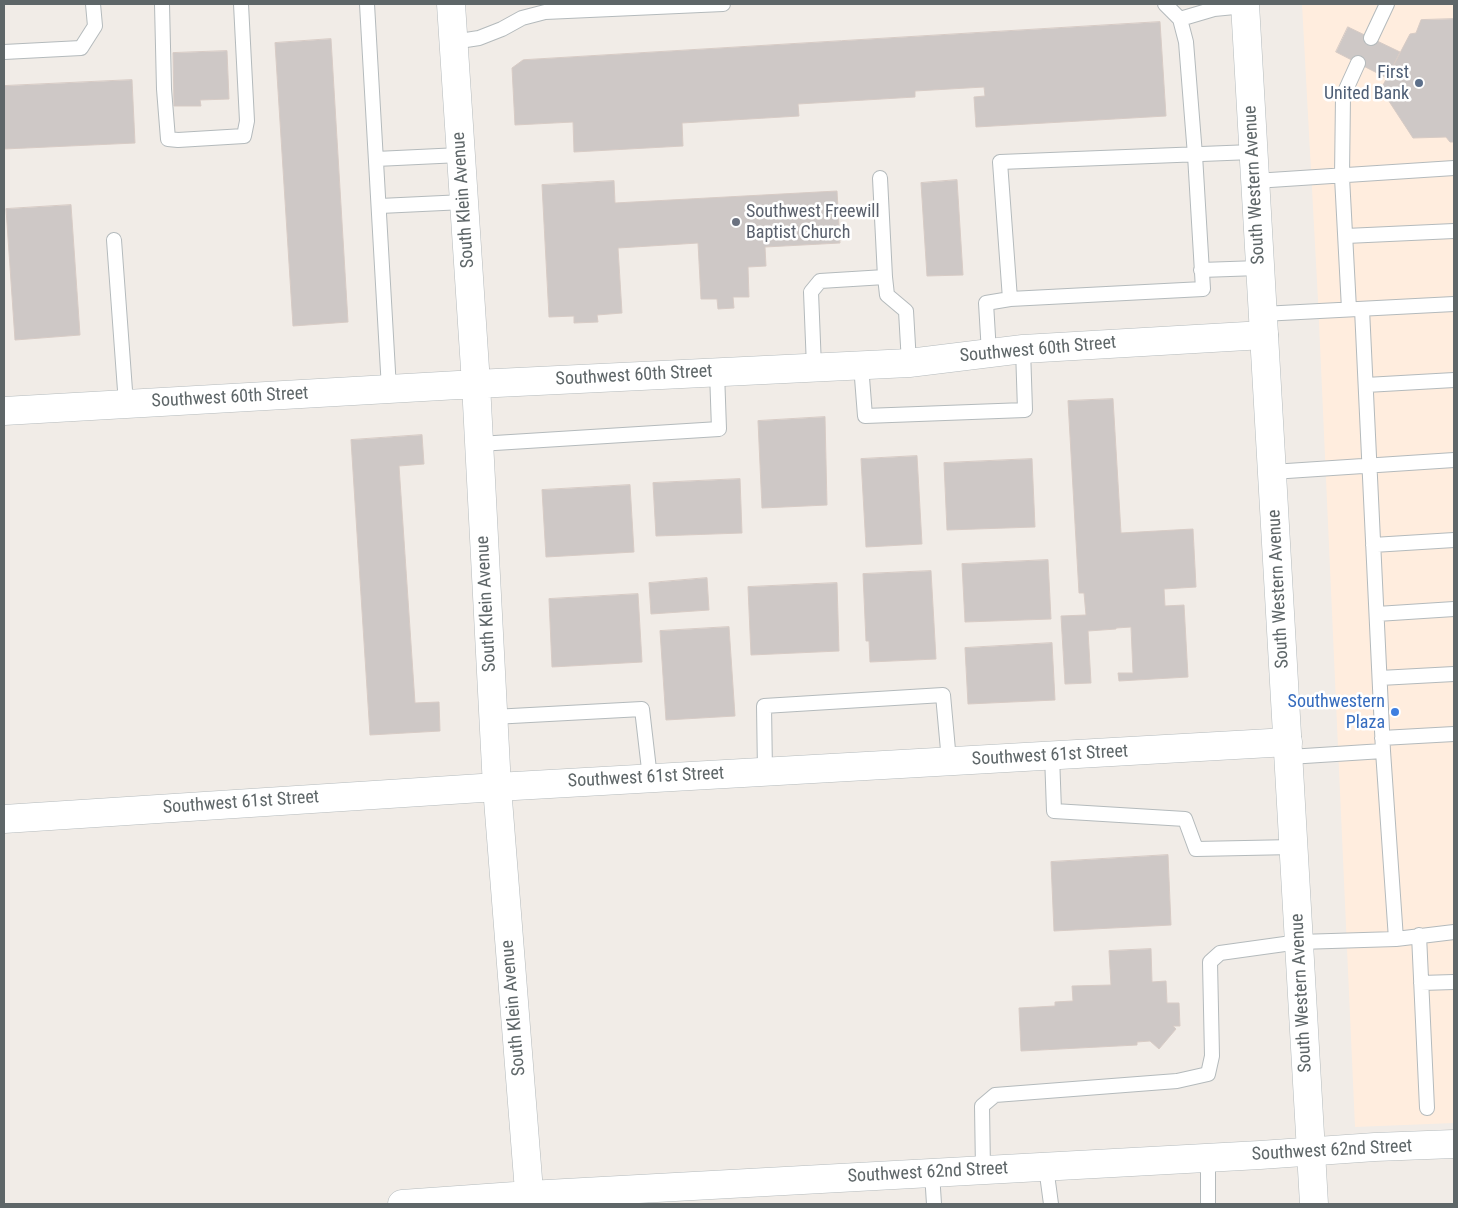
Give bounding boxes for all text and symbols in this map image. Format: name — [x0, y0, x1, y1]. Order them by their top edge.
place label: First United Bank — [1324, 62, 1409, 104]
marker: First United Bank — [1413, 77, 1425, 89]
street label: South Western Avenue — [1240, 105, 1270, 265]
street label: South Klein Avenue — [448, 131, 480, 269]
place label: Southwest Freewill Baptist Church — [746, 201, 880, 243]
marker: Southwest Freewill Baptist Church — [730, 216, 742, 228]
street label: Southwest 60th Street — [959, 332, 1117, 368]
street label: Southwest 60th Street — [555, 361, 713, 391]
street label: Southwest 60th Street — [151, 383, 309, 413]
street label: South Western Avenue — [1264, 509, 1294, 669]
street label: South Klein Avenue — [473, 535, 501, 673]
place label: Southwestern Plaza — [1288, 691, 1385, 734]
marker: Southwestern Plaza — [1389, 706, 1401, 718]
street label: Southwest 61st Street — [971, 741, 1129, 771]
street label: Southwest 61st Street — [567, 763, 725, 793]
street label: Southwest 61st Street — [162, 787, 320, 819]
street label: South Western Avenue — [1287, 913, 1317, 1073]
street label: South Klein Avenue — [497, 939, 531, 1077]
street label: Southwest 62nd Street — [1251, 1136, 1413, 1166]
street label: Southwest 62nd Street — [847, 1158, 1009, 1188]

